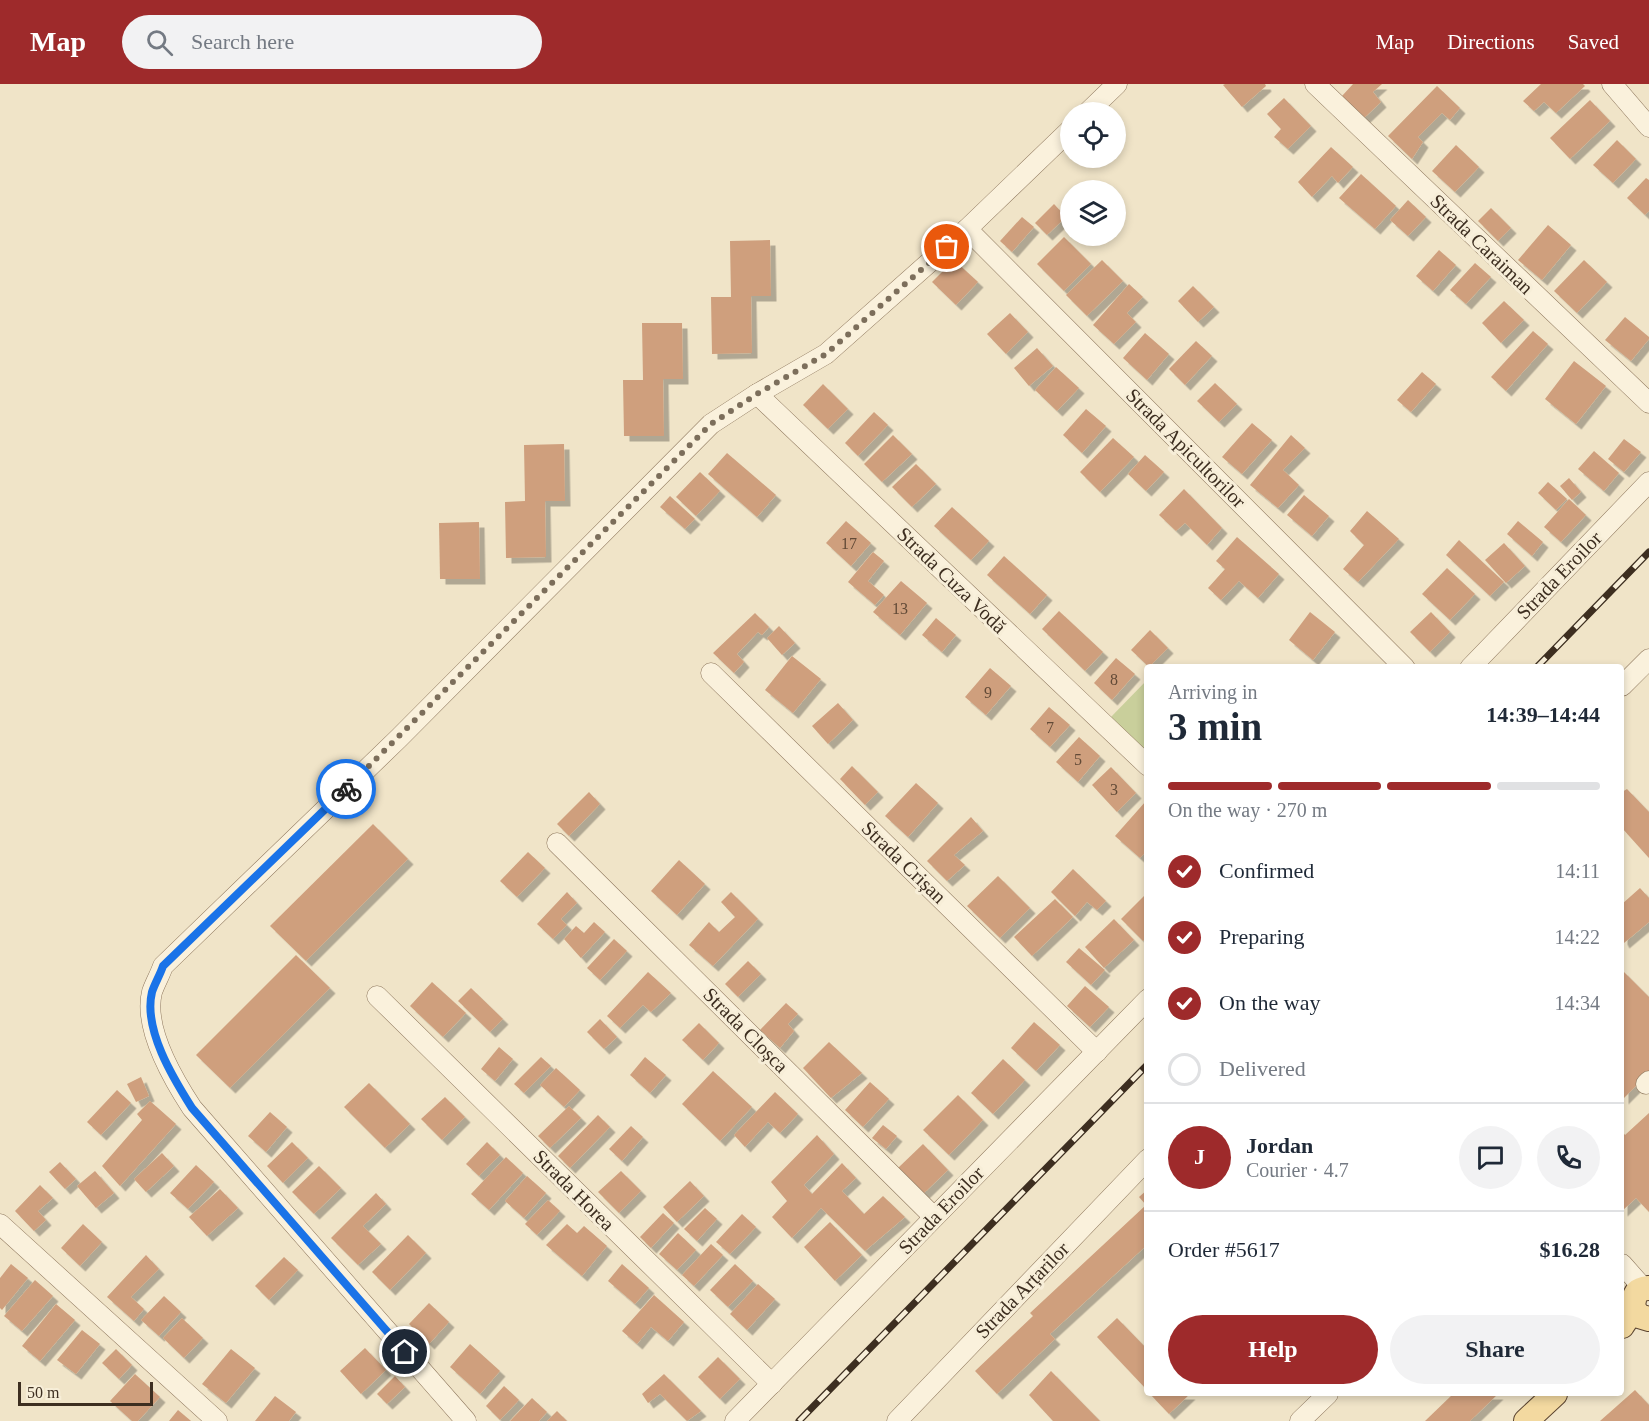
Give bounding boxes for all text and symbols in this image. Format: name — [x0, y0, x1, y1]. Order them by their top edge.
search box — [122, 15, 542, 69]
text: Map — [30, 26, 86, 57]
icon: search — [143, 26, 176, 59]
text: Search here — [191, 29, 294, 54]
text: Map — [1376, 30, 1414, 54]
text: Directions — [1447, 30, 1535, 54]
text: Saved — [1568, 30, 1619, 54]
map controls — [1060, 102, 1126, 246]
button: locate — [1060, 102, 1126, 168]
button: layers — [1060, 180, 1126, 246]
street label: Strada Caraiman — [1426, 190, 1538, 298]
pin — [921, 221, 972, 272]
icon: bag — [930, 230, 963, 263]
street label: Strada Apicultorilor — [1121, 384, 1250, 513]
street label: Strada Cuza Vodă — [893, 523, 1011, 638]
street label: Strada Eroilor — [1512, 527, 1606, 623]
house number: 17 — [841, 535, 857, 552]
house number: 13 — [892, 600, 908, 617]
house number: 8 — [1110, 671, 1118, 688]
text: Arriving in — [1168, 681, 1257, 703]
house number: 9 — [984, 684, 992, 701]
text: 14:39–14:44 — [1486, 702, 1600, 727]
text: 3 min — [1168, 705, 1262, 748]
house number: 7 — [1046, 719, 1054, 736]
house number: 5 — [1074, 751, 1082, 768]
courier — [316, 759, 376, 819]
icon: bike — [330, 773, 363, 806]
house number: 3 — [1110, 781, 1118, 798]
text: On the way · 270 m — [1168, 799, 1327, 821]
street label: Strada Crișan — [857, 816, 951, 908]
icon: check — [1168, 855, 1201, 888]
text: Confirmed — [1219, 858, 1314, 883]
text: 14:11 — [1555, 860, 1600, 882]
icon: check — [1168, 921, 1201, 954]
text: Preparing — [1219, 924, 1305, 949]
text: 14:22 — [1554, 926, 1600, 948]
street label: Strada Cloșca — [698, 983, 793, 1078]
icon: check — [1168, 987, 1201, 1020]
text: On the way — [1219, 990, 1320, 1015]
text: 14:34 — [1554, 992, 1600, 1014]
text: Delivered — [1219, 1056, 1306, 1081]
button: chat — [1459, 1126, 1522, 1189]
button: phone — [1537, 1126, 1600, 1189]
text: Jordan — [1246, 1133, 1313, 1158]
text: J — [1194, 1144, 1205, 1169]
street label: Strada Horea — [529, 1145, 619, 1235]
text: Courier · 4.7 — [1246, 1159, 1349, 1181]
street label: Strada Eroilor — [894, 1162, 988, 1258]
street label: Strada Arțarilor — [971, 1237, 1074, 1343]
text: Order #5617 — [1168, 1237, 1280, 1262]
text: $16.28 — [1540, 1237, 1600, 1262]
button: Help — [1168, 1315, 1378, 1384]
button: Share — [1390, 1315, 1600, 1384]
pin — [379, 1326, 430, 1377]
icon: home — [388, 1335, 421, 1368]
scale bar — [18, 1379, 153, 1406]
text: 50 m — [27, 1384, 59, 1401]

